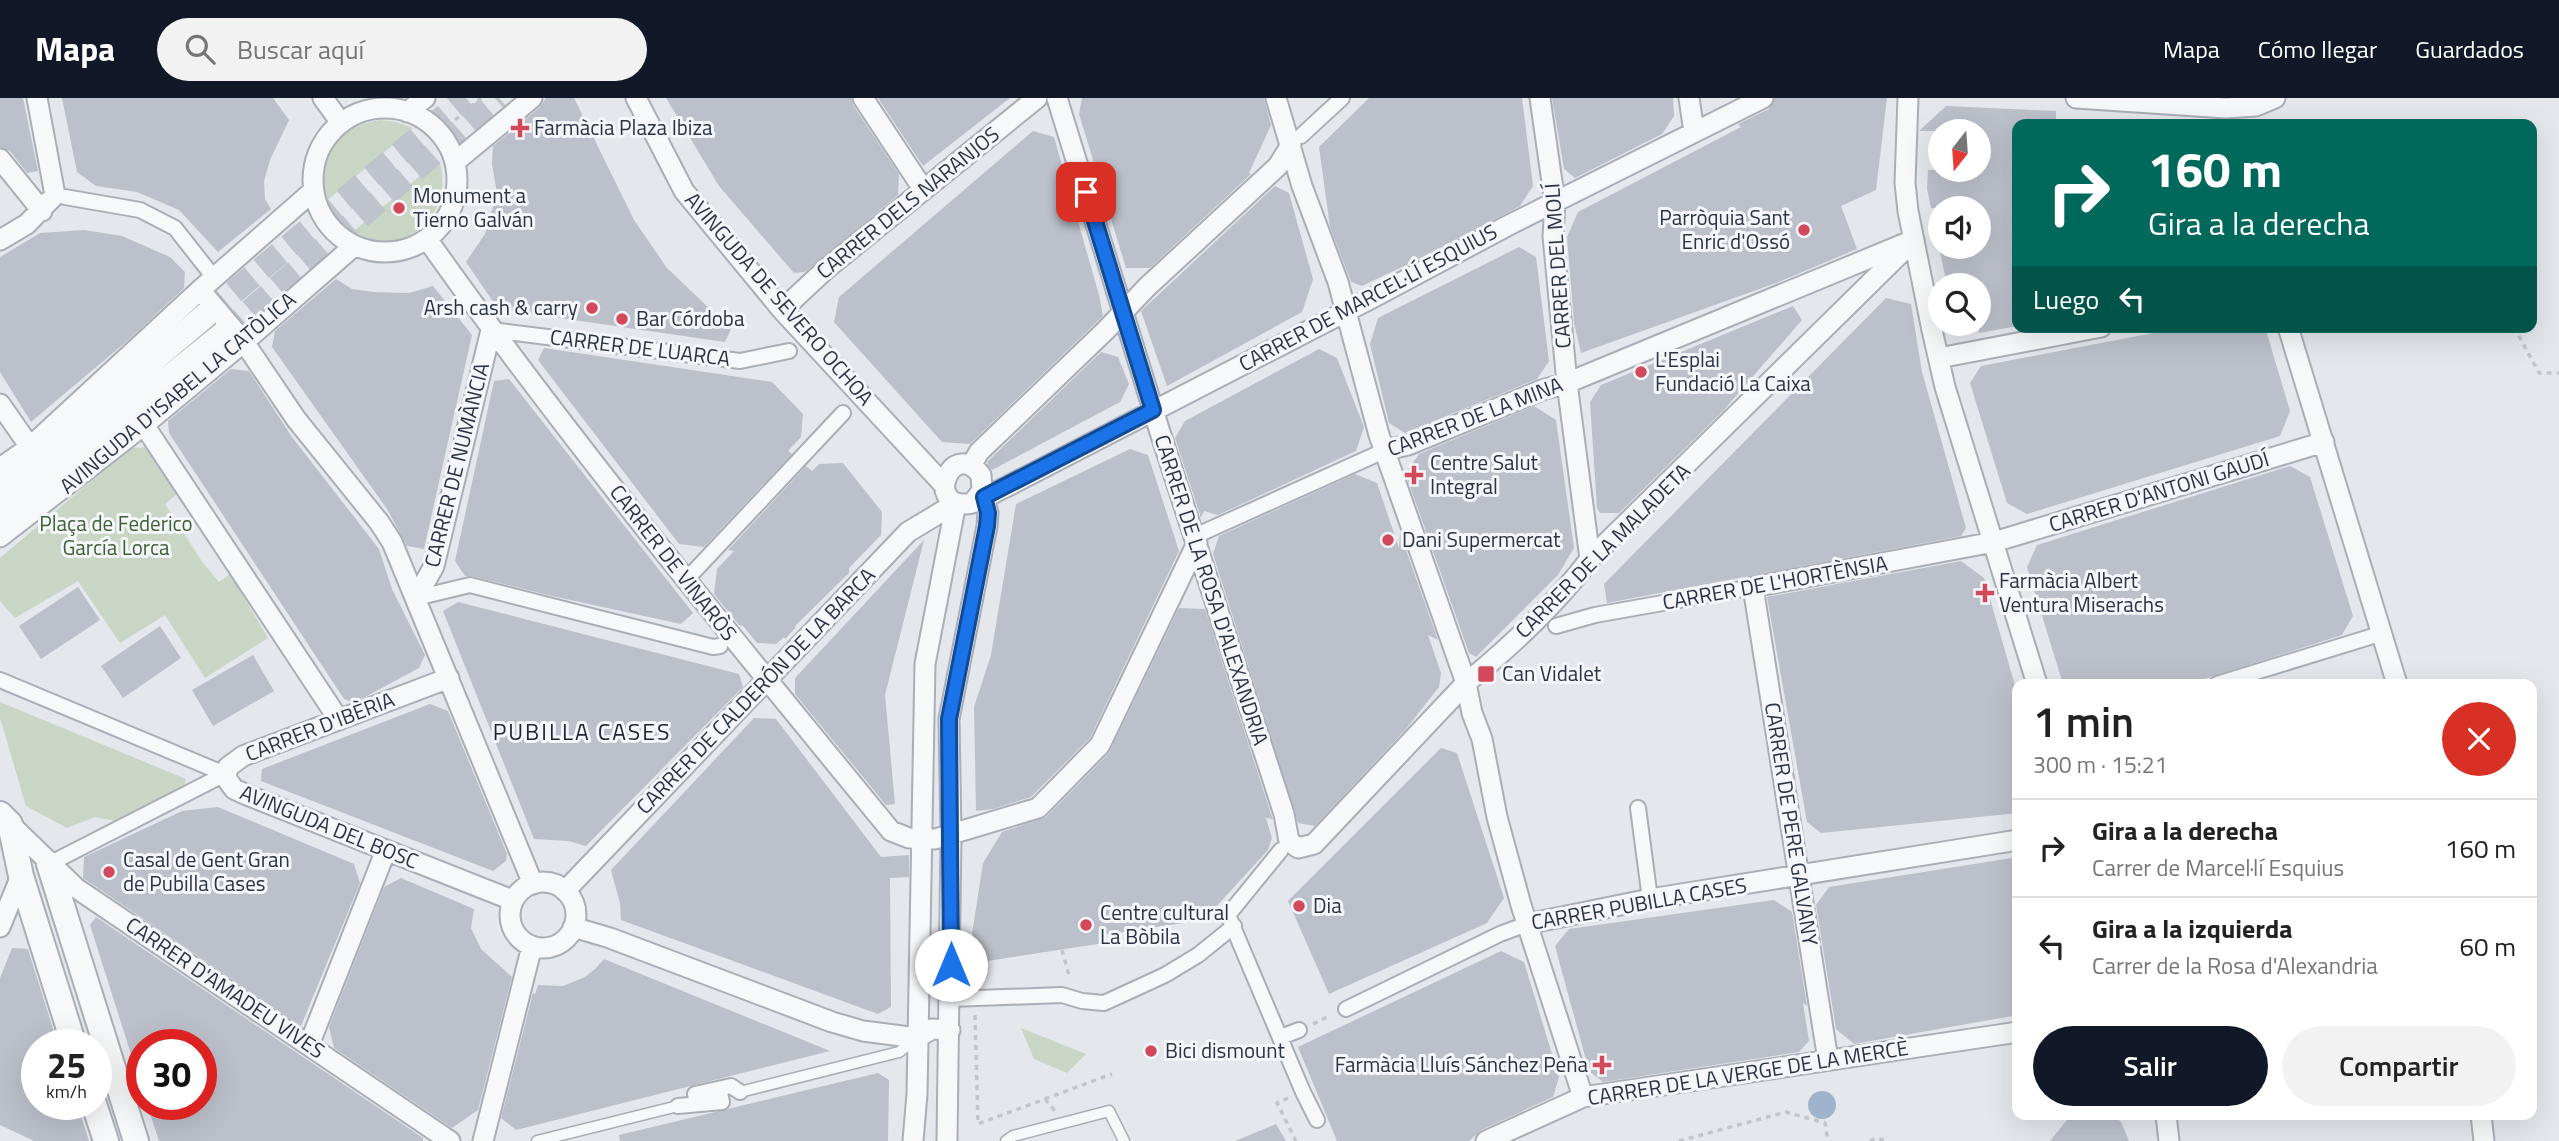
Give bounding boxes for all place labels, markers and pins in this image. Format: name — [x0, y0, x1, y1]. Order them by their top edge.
place label: Farmàcia Plaza Ibiza — [534, 111, 713, 143]
marker: Farmàcia Plaza Ibiza — [512, 120, 528, 136]
pin — [1056, 162, 1116, 222]
place label: Monument a Tierno Galván — [413, 179, 534, 235]
marker: Monument a Tierno Galván — [391, 200, 407, 216]
place label: Parròquia Sant Enric d'Ossó — [1659, 201, 1791, 257]
marker: Parròquia Sant Enric d'Ossó — [1796, 222, 1812, 238]
place label: Arsh cash & carry — [424, 291, 578, 323]
marker: Arsh cash & carry — [584, 300, 600, 316]
place label: Bar Córdoba — [636, 302, 745, 334]
marker: Bar Córdoba — [614, 311, 630, 327]
place label: L'Esplai Fundació La Caixa — [1655, 343, 1811, 399]
marker: L'Esplai Fundació La Caixa — [1633, 364, 1649, 380]
place label: Centre Salut Integral — [1430, 446, 1539, 502]
marker: Centre Salut Integral — [1404, 465, 1424, 485]
place label: Dani Supermercat — [1402, 523, 1561, 555]
marker: Dani Supermercat — [1380, 532, 1396, 548]
place label: Farmàcia Albert Ventura Miserachs — [1999, 564, 2164, 620]
marker: Farmàcia Albert Ventura Miserachs — [1977, 585, 1993, 601]
place label: Can Vidalet — [1502, 657, 1602, 689]
marker: Can Vidalet — [1476, 664, 1496, 684]
place label: Casal de Gent Gran de Pubilla Cases — [123, 843, 290, 899]
marker: Casal de Gent Gran de Pubilla Cases — [101, 864, 117, 880]
place label: Dia — [1313, 889, 1342, 921]
place label: Centre cultural La Bòbila — [1100, 896, 1229, 952]
marker: Dia — [1291, 898, 1307, 914]
marker: Centre cultural La Bòbila — [1078, 917, 1094, 933]
place label: Bici dismount — [1165, 1034, 1285, 1066]
marker: Bici dismount — [1143, 1043, 1159, 1059]
place label: Farmàcia Lluís Sánchez Peña — [1335, 1048, 1588, 1080]
marker: Farmàcia Lluís Sánchez Peña — [1594, 1057, 1610, 1073]

